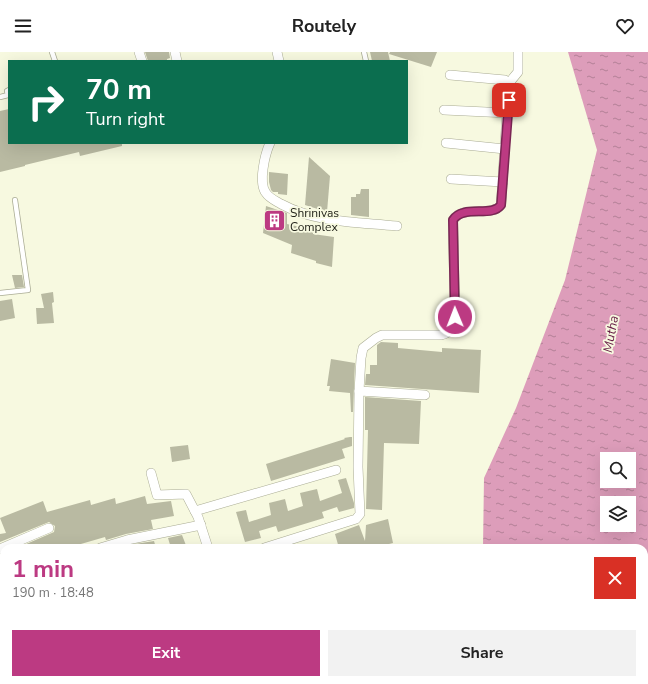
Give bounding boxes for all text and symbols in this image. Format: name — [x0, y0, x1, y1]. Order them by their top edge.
text: Routely — [292, 14, 356, 38]
icon: menu — [12, 15, 34, 37]
icon: heart — [614, 15, 636, 37]
text: 70 m — [86, 71, 152, 109]
icon: right — [20, 76, 72, 128]
pin — [492, 83, 526, 117]
icon: arrive — [498, 89, 520, 111]
text: Turn right — [86, 107, 165, 131]
place label: Shrinivas Complex — [290, 205, 339, 235]
building icon: Shrinivas Complex — [262, 207, 288, 233]
position arrow — [434, 296, 476, 338]
water label: Mutha — [599, 314, 623, 354]
map controls — [600, 452, 636, 532]
button: search — [600, 452, 636, 488]
button: layers — [600, 496, 636, 532]
text: 1 min — [12, 553, 74, 585]
button: close — [594, 557, 636, 599]
text: 190 m · 18:48 — [12, 584, 94, 602]
button: Exit — [12, 630, 320, 676]
button: Share — [328, 630, 636, 676]

